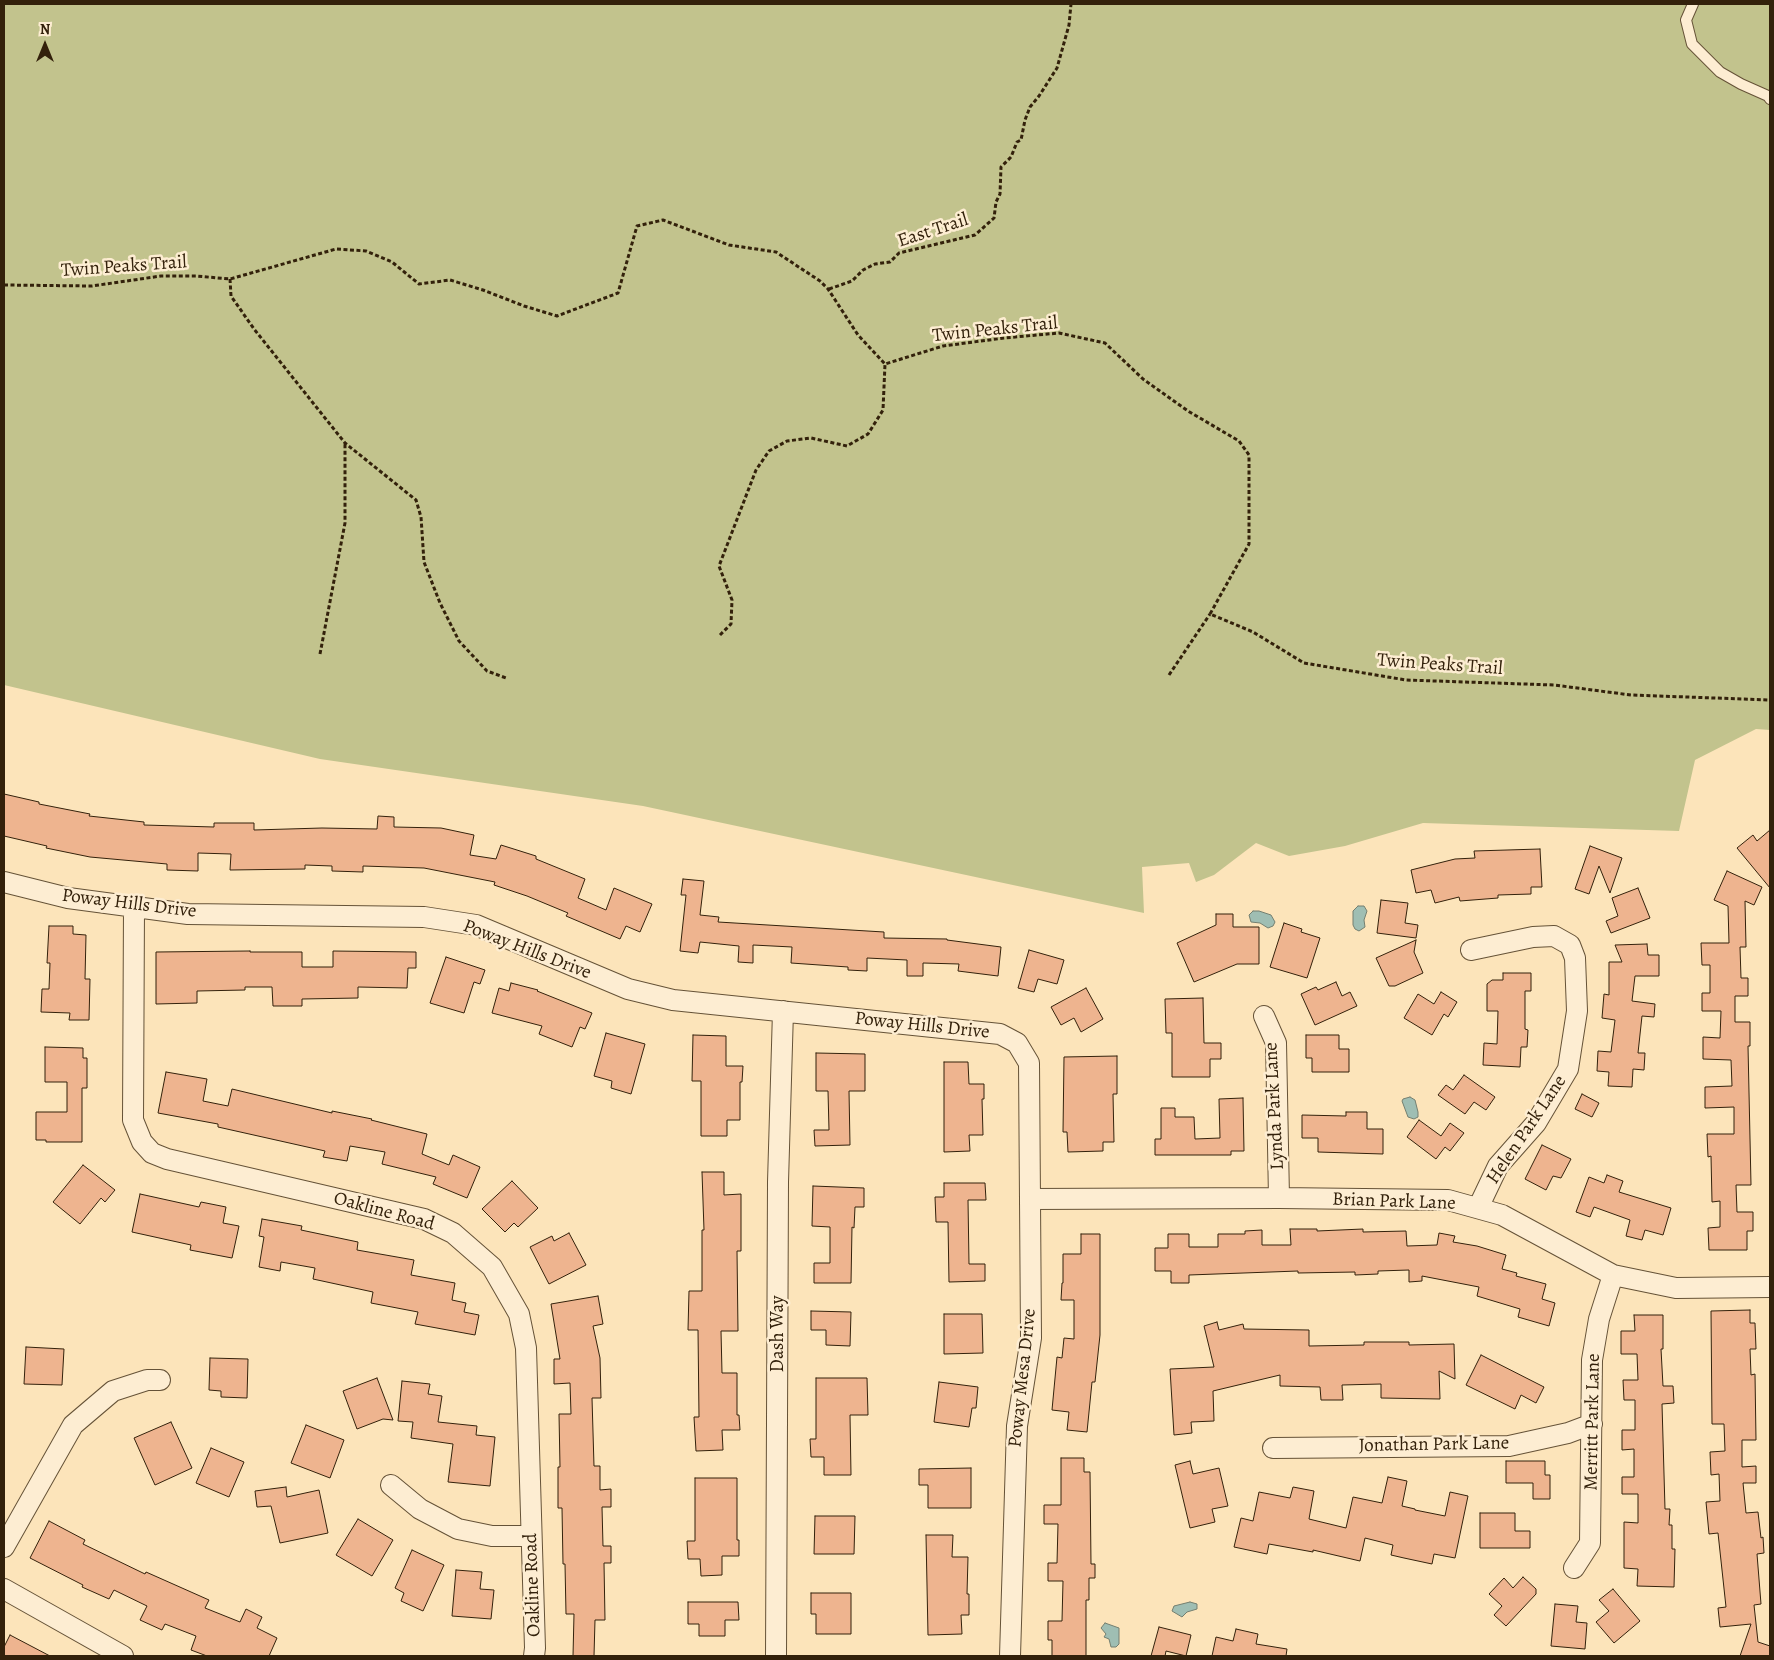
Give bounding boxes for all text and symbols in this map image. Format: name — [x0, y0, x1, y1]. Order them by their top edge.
north arrow — [20, 20, 70, 70]
text: N — [40, 20, 50, 39]
street label: East Trail — [895, 209, 971, 253]
street label: Twin Peaks Trail — [60, 251, 188, 283]
street label: Twin Peaks Trail — [931, 312, 1059, 348]
street label: Twin Peaks Trail — [1376, 649, 1504, 681]
street label: Poway Hills Drive — [60, 884, 198, 924]
street label: Poway Hills Drive — [460, 915, 594, 985]
street label: Poway Hills Drive — [853, 1008, 991, 1044]
street label: Lynda Park Lane — [1260, 1042, 1290, 1170]
street label: Helen Park Lane — [1482, 1071, 1572, 1189]
street label: Oakline Road — [331, 1188, 437, 1236]
street label: Brian Park Lane — [1332, 1188, 1456, 1216]
street label: Dash Way — [767, 1296, 789, 1372]
street label: Poway Mesa Drive — [1004, 1307, 1042, 1449]
street label: Merritt Park Lane — [1580, 1353, 1606, 1491]
street label: Jonathan Park Lane — [1359, 1432, 1509, 1458]
street label: Oakline Road — [520, 1533, 546, 1637]

